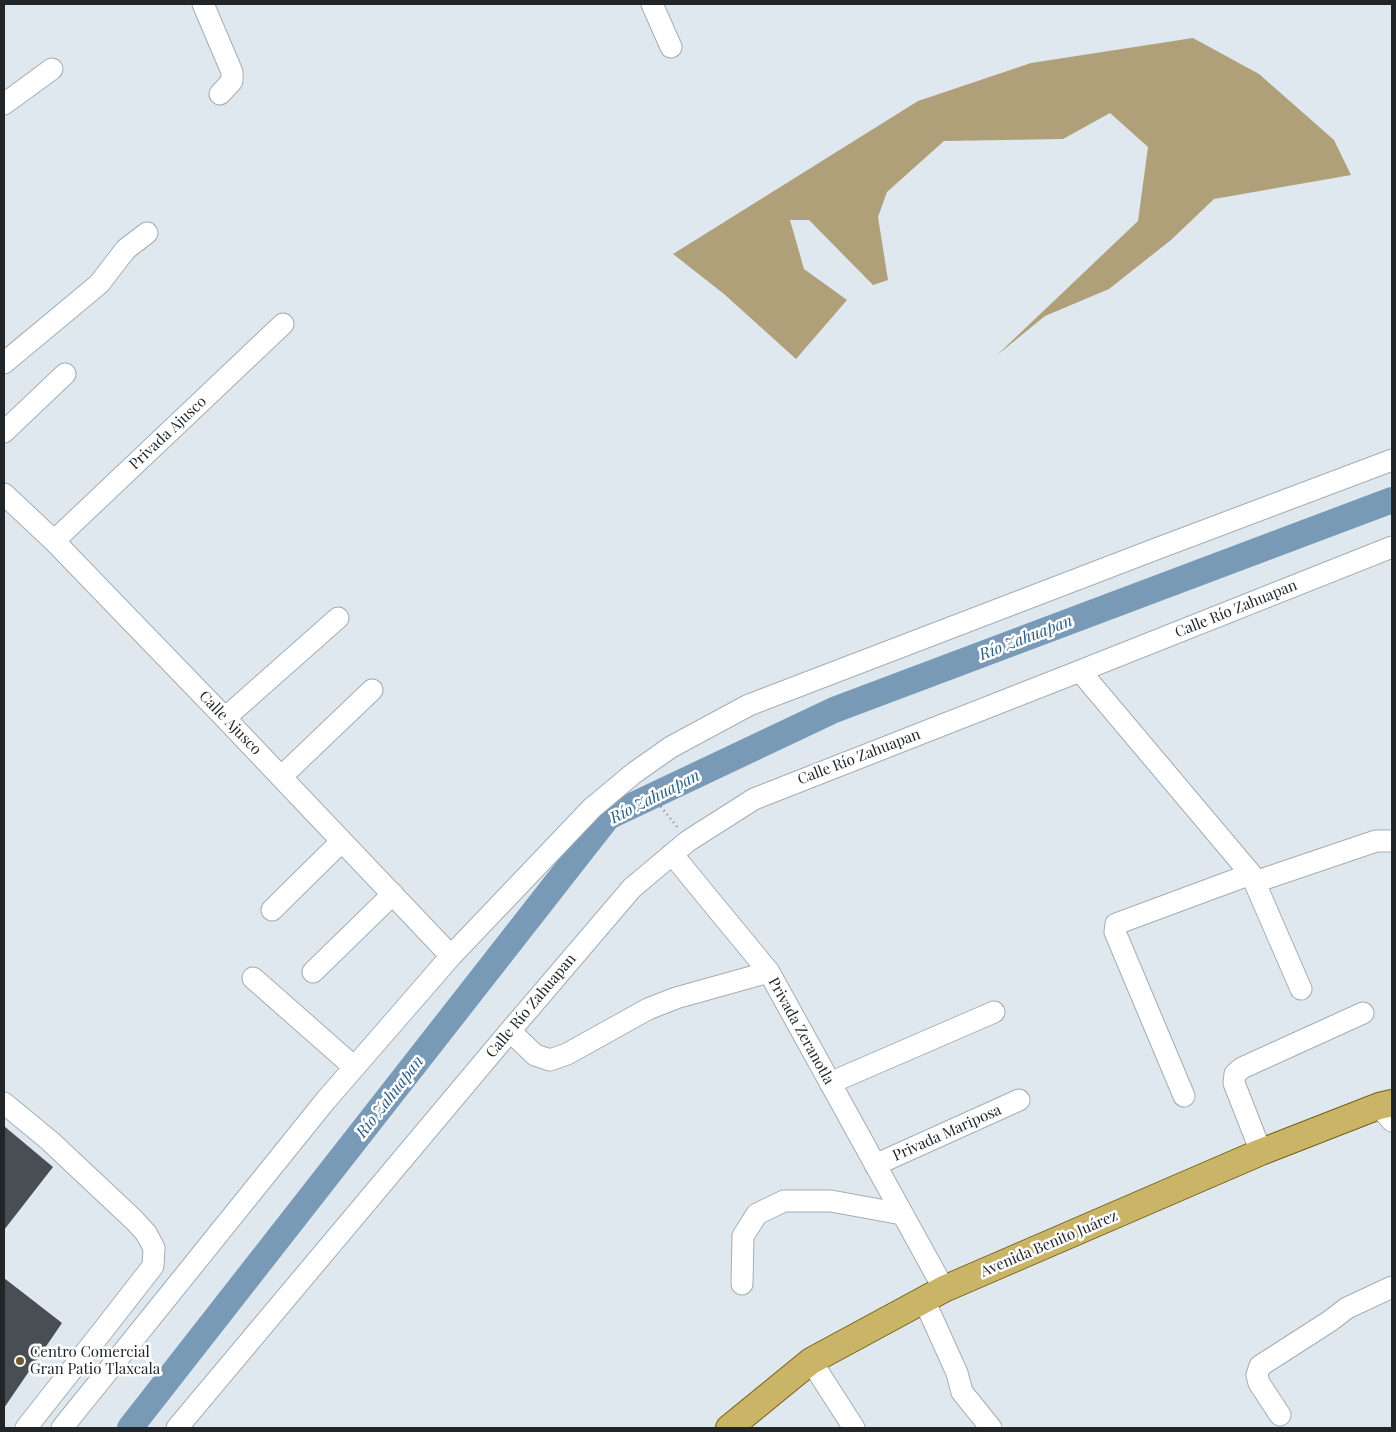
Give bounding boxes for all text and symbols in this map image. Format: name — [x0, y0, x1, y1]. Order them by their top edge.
street label: Privada Ajusco — [126, 393, 210, 473]
street label: Calle Río Zahuapan — [1172, 576, 1300, 642]
water label: Río Zahuapan — [977, 611, 1075, 665]
street label: Calle Ajusco — [195, 687, 265, 759]
street label: Calle Río Zahuapan — [795, 725, 923, 789]
water label: Río Zahuapan — [607, 766, 703, 828]
street label: Calle Río Zahuapan — [482, 950, 580, 1062]
street label: Privada Zeranotla — [764, 974, 838, 1088]
water label: Río Zahuapan — [352, 1052, 428, 1142]
street label: Privada Mariposa — [890, 1101, 1004, 1165]
street label: Avenida Benito Juárez — [978, 1207, 1120, 1281]
place label: Centro Comercial Gran Patio Tlaxcala — [30, 1343, 160, 1378]
marker: Centro Comercial Gran Patio Tlaxcala — [14, 1355, 26, 1367]

